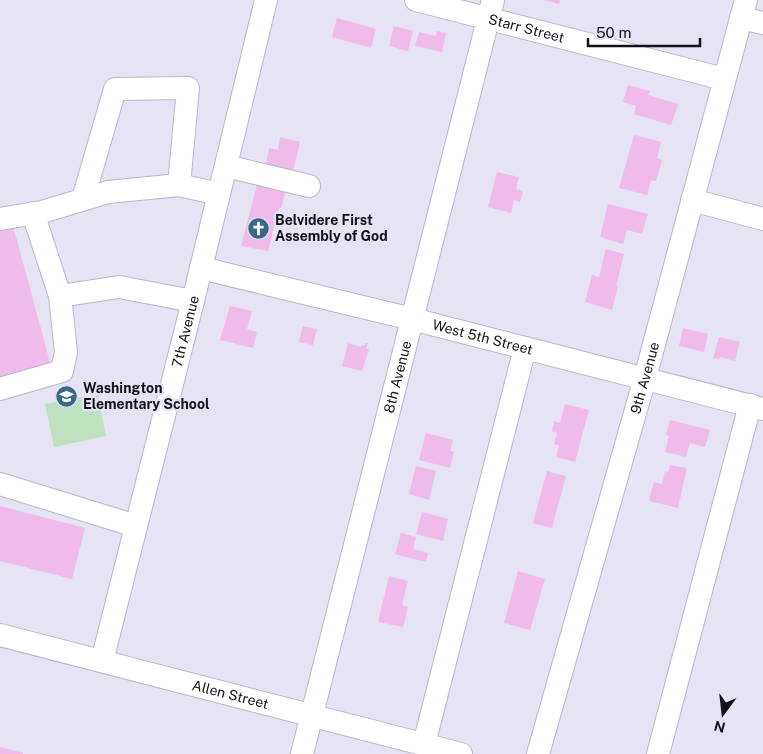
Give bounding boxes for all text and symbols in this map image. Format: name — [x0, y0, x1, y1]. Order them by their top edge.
street label: Starr Street — [487, 11, 566, 46]
scale bar — [588, 15, 700, 47]
text: 50 m — [596, 24, 631, 41]
place label: Belvidere First Assembly of God — [275, 212, 388, 244]
church icon: Belvidere First Assembly of God — [247, 216, 271, 240]
street label: 7th Avenue — [169, 294, 202, 369]
street label: West 5th Street — [431, 317, 535, 358]
street label: 8th Avenue — [381, 339, 414, 415]
street label: 9th Avenue — [627, 340, 662, 416]
place label: Washington Elementary School — [83, 380, 210, 412]
school or university icon: Washington Elementary School — [55, 384, 79, 408]
street label: Allen Street — [191, 677, 270, 712]
north arrow — [698, 689, 748, 739]
text: N — [712, 717, 727, 736]

